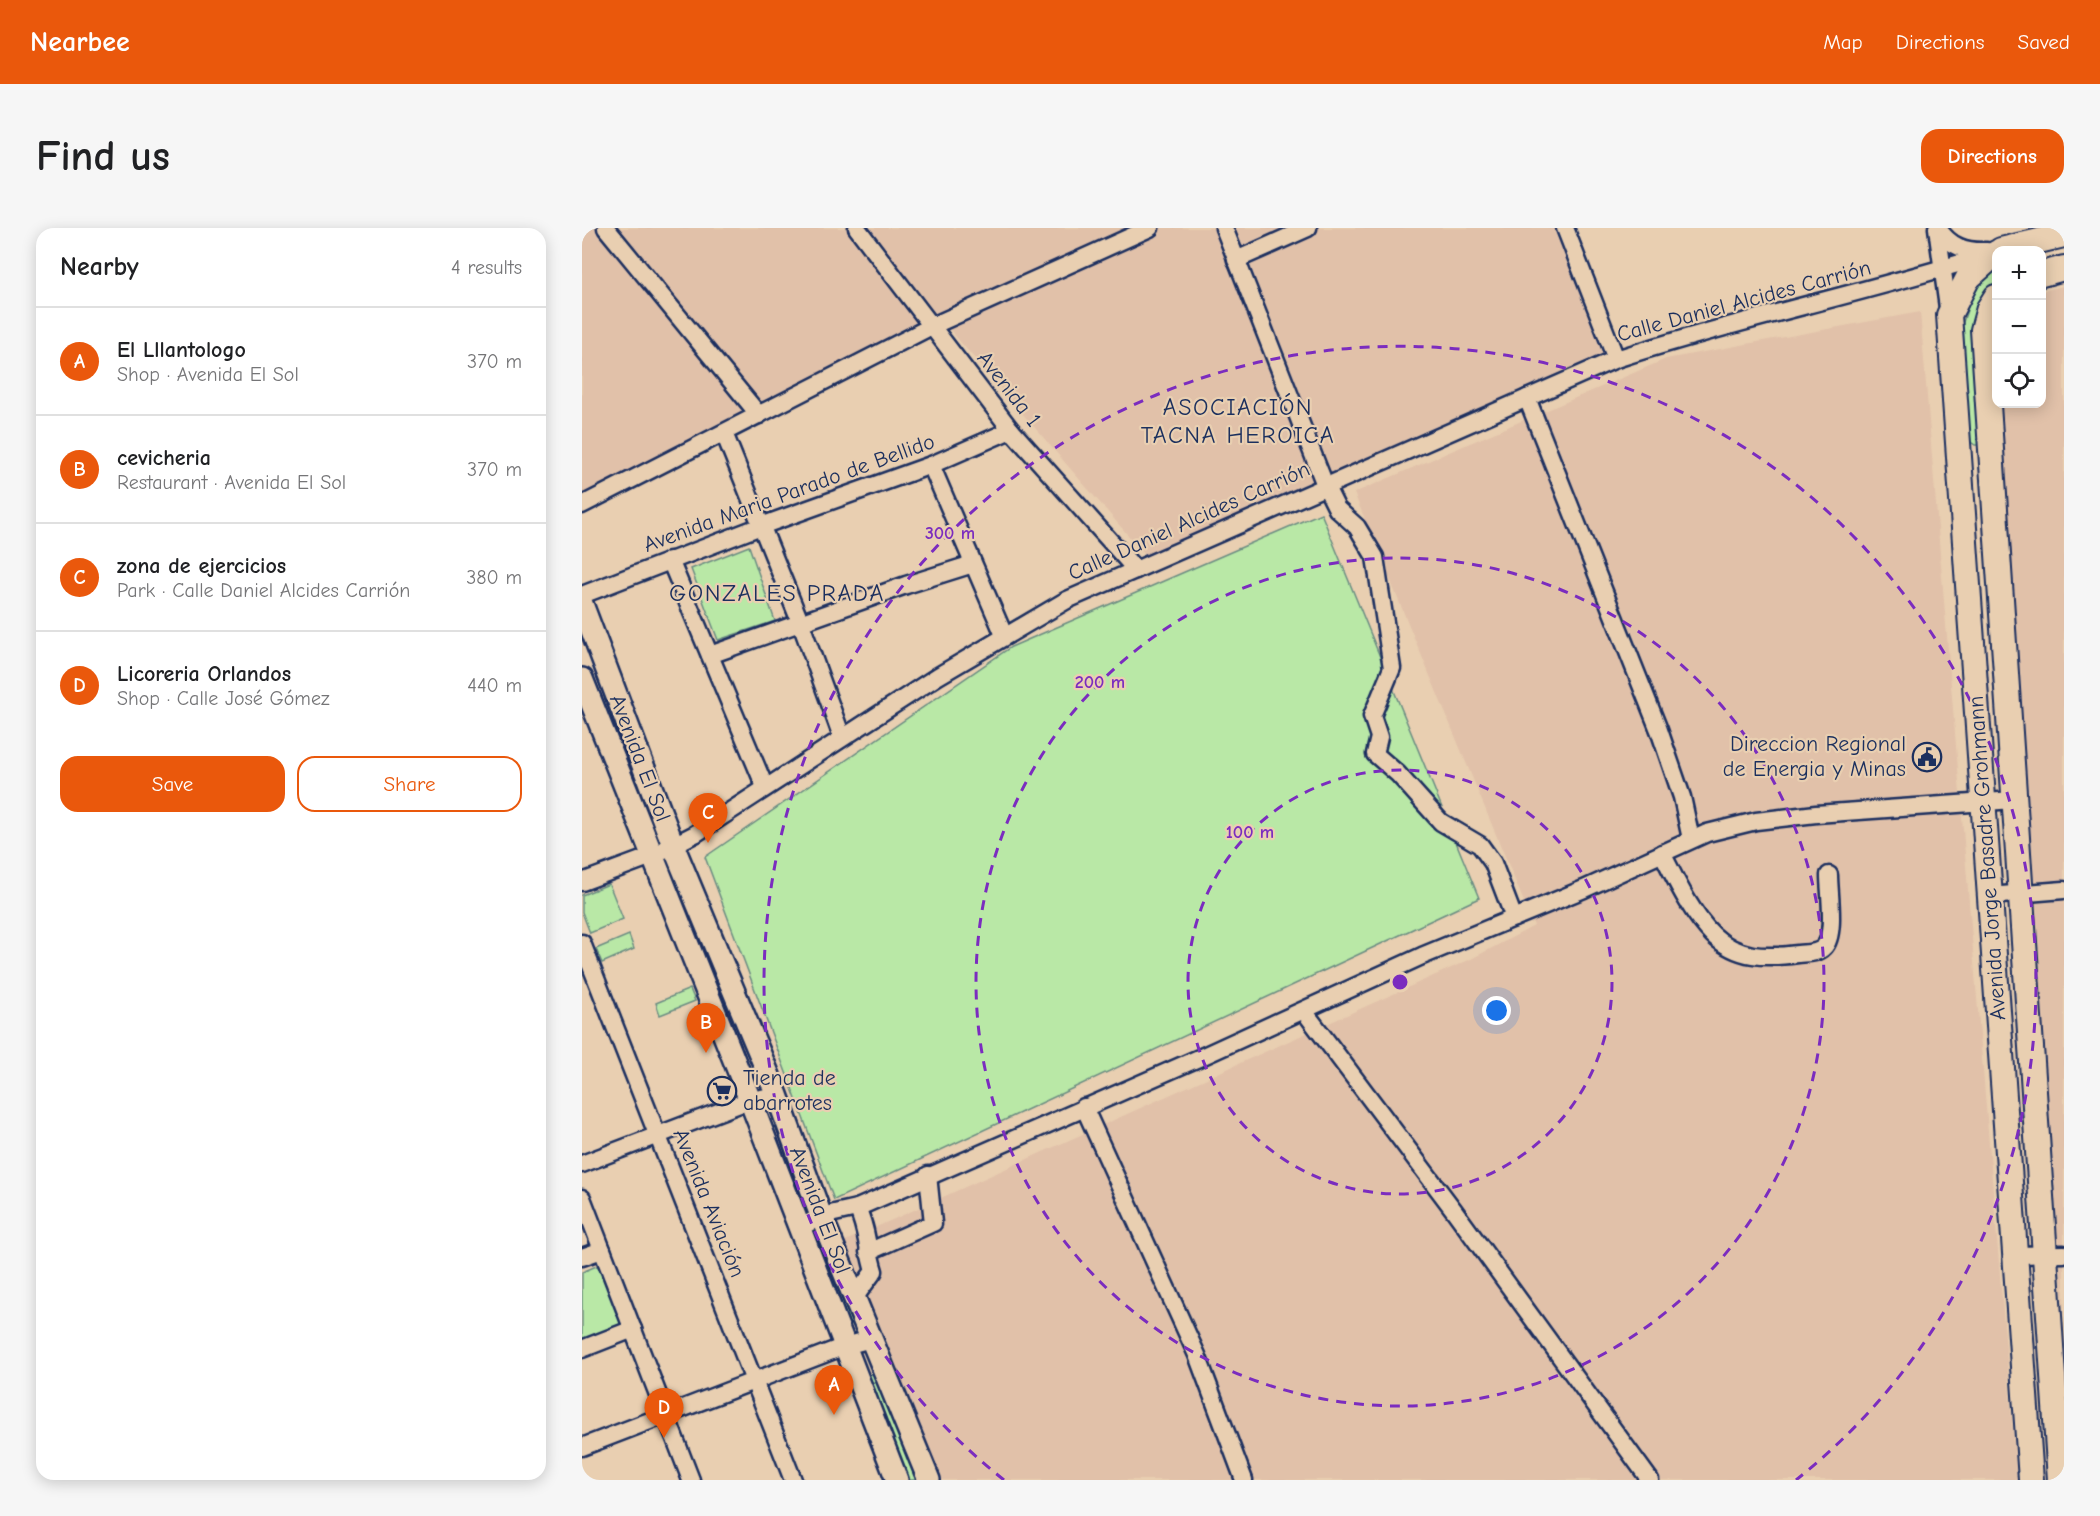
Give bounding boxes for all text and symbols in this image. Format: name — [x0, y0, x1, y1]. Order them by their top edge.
text: Nearbee — [30, 26, 130, 58]
text: Map — [1823, 30, 1863, 54]
text: Directions — [1896, 30, 1985, 54]
text: Saved — [2018, 30, 2070, 54]
button: Directions — [1921, 129, 2064, 183]
text: Find us — [36, 132, 170, 181]
map controls — [1992, 246, 2046, 408]
button: + — [1992, 246, 2046, 300]
text: Nearby — [60, 252, 139, 282]
street label: Calle Daniel Alcides Carrión — [1614, 255, 1874, 347]
text: 4 results — [451, 256, 522, 279]
button: − — [1992, 300, 2046, 354]
text: El Lllantologo — [117, 337, 246, 363]
street label: Avenida 1 — [971, 346, 1047, 432]
text: A — [74, 350, 85, 373]
text: 370 m — [467, 350, 522, 373]
button: locate — [1992, 354, 2046, 408]
text: Shop · Avenida El Sol — [117, 363, 299, 386]
district label: ASOCIACIÓN TACNA HEROICA — [1141, 393, 1335, 449]
street label: Avenida Maria Parado de Bellido — [640, 428, 938, 558]
text: cevicheria — [117, 445, 211, 471]
street label: Calle Daniel Alcides Carrión — [1064, 456, 1314, 586]
text: B — [73, 458, 86, 481]
text: 370 m — [467, 458, 522, 481]
text: Restaurant · Avenida El Sol — [117, 471, 346, 494]
text: 300 m — [925, 523, 975, 544]
text: zona de ejercicios — [117, 553, 286, 579]
text: C — [73, 566, 86, 589]
text: 380 m — [466, 566, 522, 589]
text: Park · Calle Daniel Alcides Carrión — [117, 579, 410, 602]
district label: GONZALES PRADA — [669, 579, 885, 607]
text: Licoreria Orlandos — [117, 661, 291, 687]
text: 200 m — [1075, 672, 1125, 693]
text: D — [73, 674, 86, 697]
text: 440 m — [467, 674, 522, 697]
text: Shop · Calle José Gómez — [117, 687, 330, 710]
street label: Avenida El Sol — [604, 691, 676, 825]
street label: Avenida Jorge Basadre Grohmann — [1963, 695, 2011, 1021]
place label: Direccion Regional de Energia y Minas — [1723, 731, 1906, 782]
public building icon: Direccion Regional de Energia y Minas — [1911, 741, 1943, 773]
button: Save — [60, 756, 285, 812]
button: Share — [297, 756, 522, 812]
pin: C — [688, 794, 728, 843]
text: 100 m — [1226, 822, 1274, 843]
centre of rings — [1390, 972, 1410, 992]
your location — [1482, 996, 1511, 1025]
pin: B — [686, 1004, 726, 1053]
place label: Tienda de abarrotes — [743, 1065, 836, 1116]
supermarket icon: Tienda de abarrotes — [706, 1075, 738, 1107]
street label: Avenida Aviación — [667, 1125, 751, 1281]
street label: Avenida El Sol — [784, 1143, 856, 1277]
pin: A — [814, 1366, 854, 1415]
pin: D — [644, 1388, 683, 1438]

